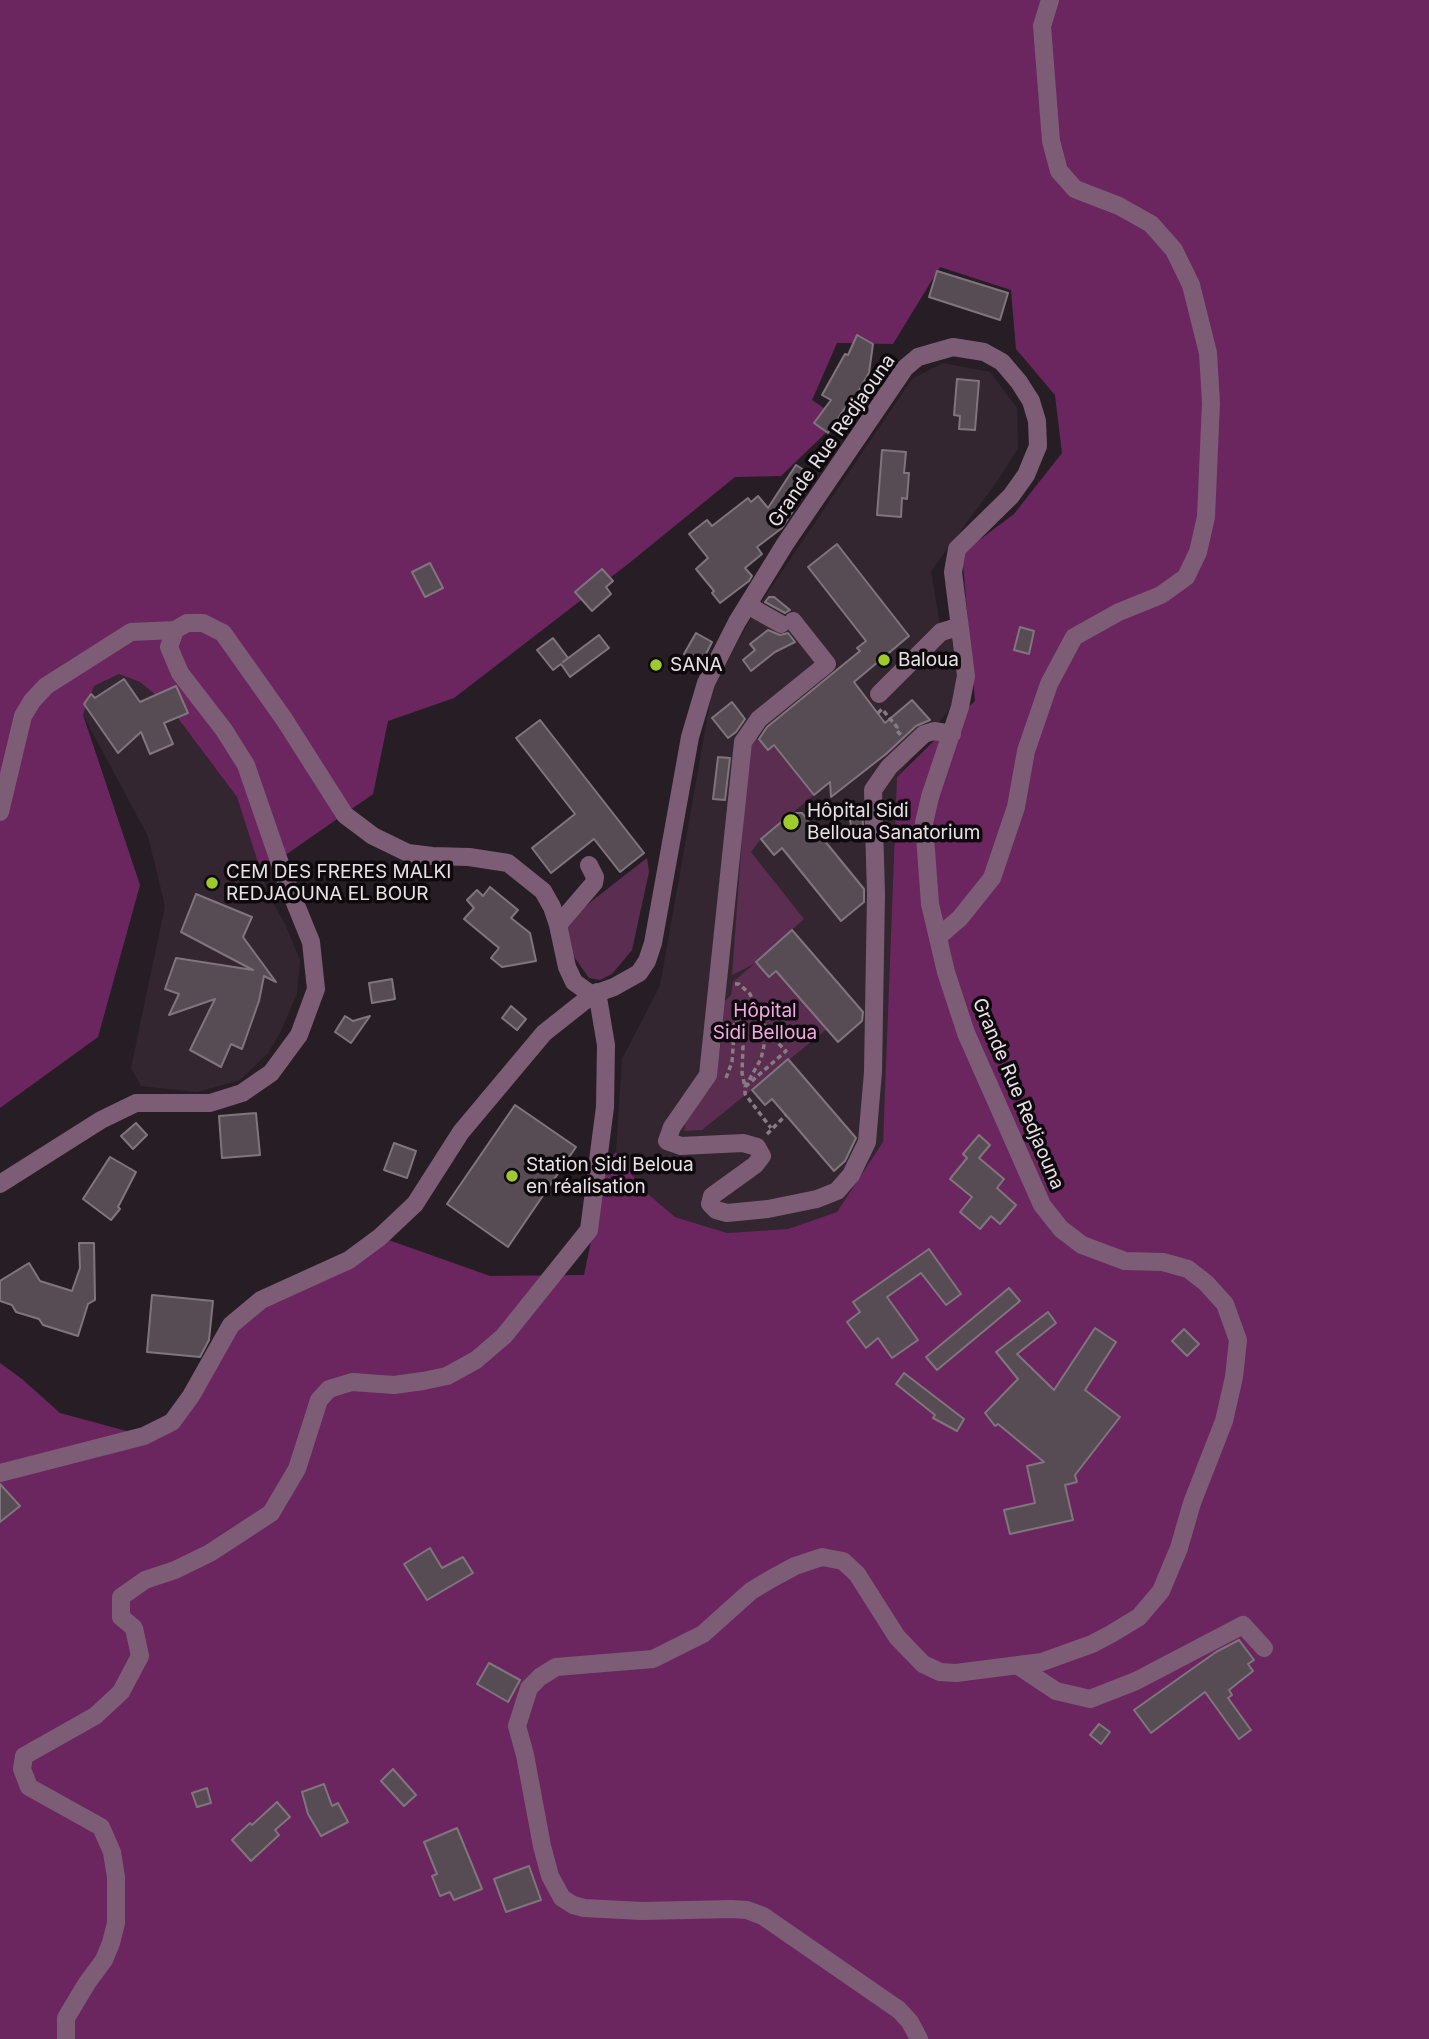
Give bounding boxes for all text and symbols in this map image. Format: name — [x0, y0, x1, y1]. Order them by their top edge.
street label: Grande Rue Redjaouna — [764, 350, 900, 532]
place label: Baloua — [898, 649, 959, 671]
marker: Baloua — [876, 652, 892, 668]
place label: SANA — [670, 654, 723, 676]
marker: SANA — [648, 657, 664, 673]
place label: Hôpital Sidi Belloua Sanatorium — [807, 800, 980, 844]
marker: Hôpital Sidi Belloua Sanatorium — [781, 812, 801, 832]
place label: CEM DES FRERES MALKI REDJAOUNA EL BOUR — [226, 861, 451, 905]
marker: CEM DES FRERES MALKI REDJAOUNA EL BOUR — [204, 875, 220, 891]
street label: Grande Rue Redjaouna — [967, 995, 1069, 1193]
park label: Hôpital Sidi Belloua — [713, 1000, 817, 1044]
place label: Station Sidi Beloua en réalisation — [526, 1154, 694, 1198]
marker: Station Sidi Beloua en réalisation — [504, 1168, 520, 1184]

